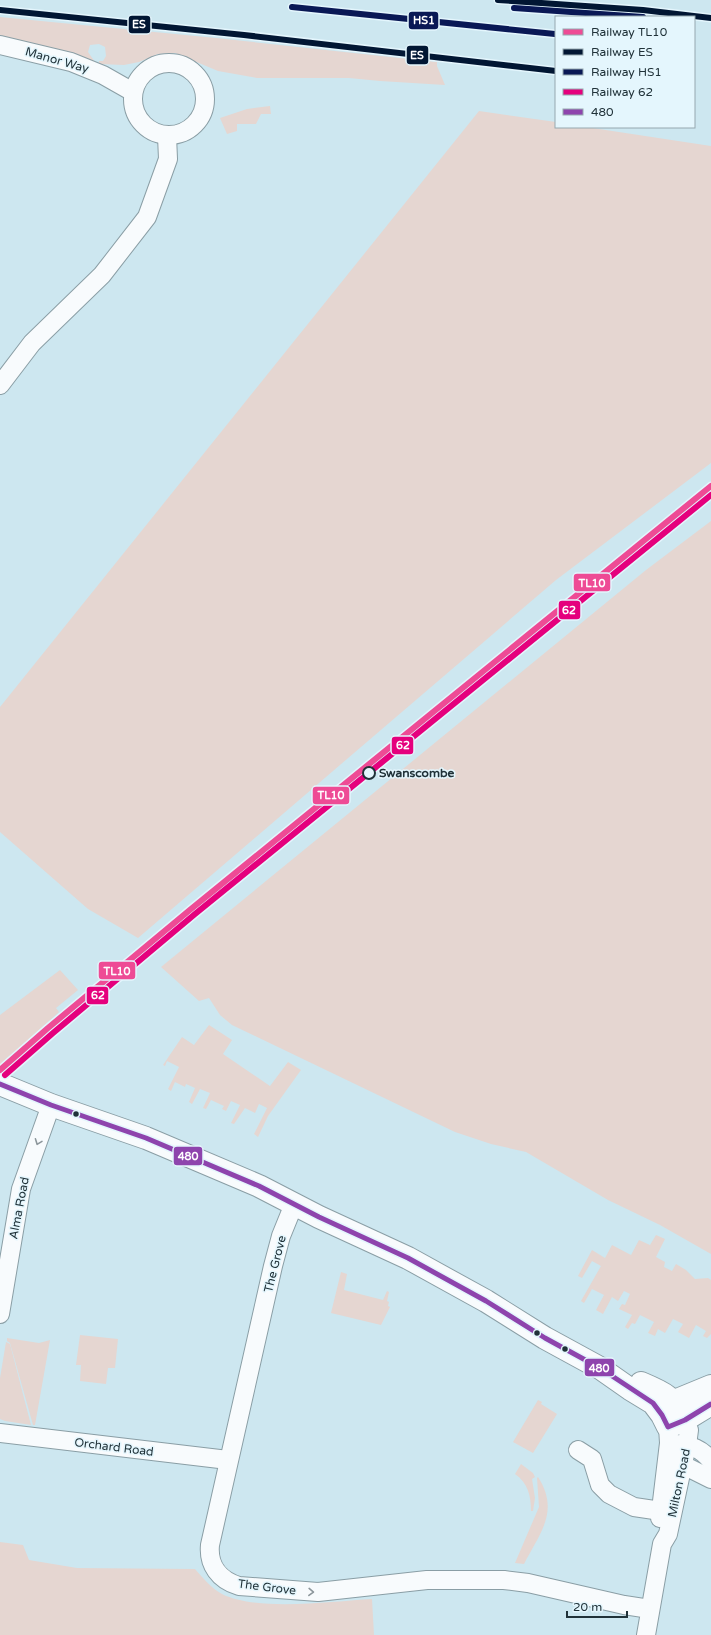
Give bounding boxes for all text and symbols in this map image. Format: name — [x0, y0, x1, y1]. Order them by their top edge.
line badge: HS1 — [408, 11, 439, 30]
text: HS1 — [413, 14, 435, 27]
line badge: ES — [128, 15, 151, 34]
legend — [555, 16, 695, 128]
text: ES — [132, 18, 146, 31]
text: Railway TL10 — [591, 25, 668, 39]
street label: Manor Way — [24, 44, 91, 76]
line badge: ES — [406, 45, 429, 65]
text: Railway ES — [591, 45, 653, 59]
text: ES — [410, 49, 424, 62]
text: Railway HS1 — [591, 65, 662, 79]
text: Railway 62 — [591, 85, 653, 99]
text: 480 — [591, 105, 614, 119]
line badge: TL10 — [573, 573, 611, 592]
text: TL10 — [578, 577, 606, 590]
line badge: 62 — [558, 600, 581, 620]
text: 62 — [562, 604, 576, 617]
line badge: 62 — [391, 736, 414, 755]
text: 62 — [396, 739, 410, 752]
marker: Swanscombe — [362, 766, 376, 780]
place label: Swanscombe — [379, 766, 454, 780]
line badge: TL10 — [312, 786, 350, 805]
text: TL10 — [317, 789, 345, 802]
line badge: TL10 — [98, 961, 136, 980]
text: TL10 — [103, 965, 131, 978]
line badge: 62 — [86, 986, 109, 1005]
text: 62 — [91, 989, 105, 1002]
unlabelled marker — [71, 1109, 81, 1119]
one-way arrow — [34, 1138, 42, 1145]
line badge: 480 — [173, 1146, 203, 1166]
text: 480 — [178, 1150, 198, 1163]
street label: Alma Road — [6, 1176, 32, 1240]
street label: The Grove — [261, 1234, 289, 1294]
unlabelled marker — [532, 1328, 542, 1338]
unlabelled marker — [560, 1344, 570, 1354]
line badge: 480 — [584, 1358, 615, 1377]
text: 480 — [589, 1362, 609, 1375]
street label: Orchard Road — [74, 1435, 154, 1459]
street label: Milton Road — [665, 1447, 693, 1519]
street label: The Grove — [237, 1577, 297, 1598]
one-way arrow — [308, 1588, 314, 1596]
scale bar — [567, 1593, 627, 1619]
text: 20 m — [573, 1600, 602, 1614]

